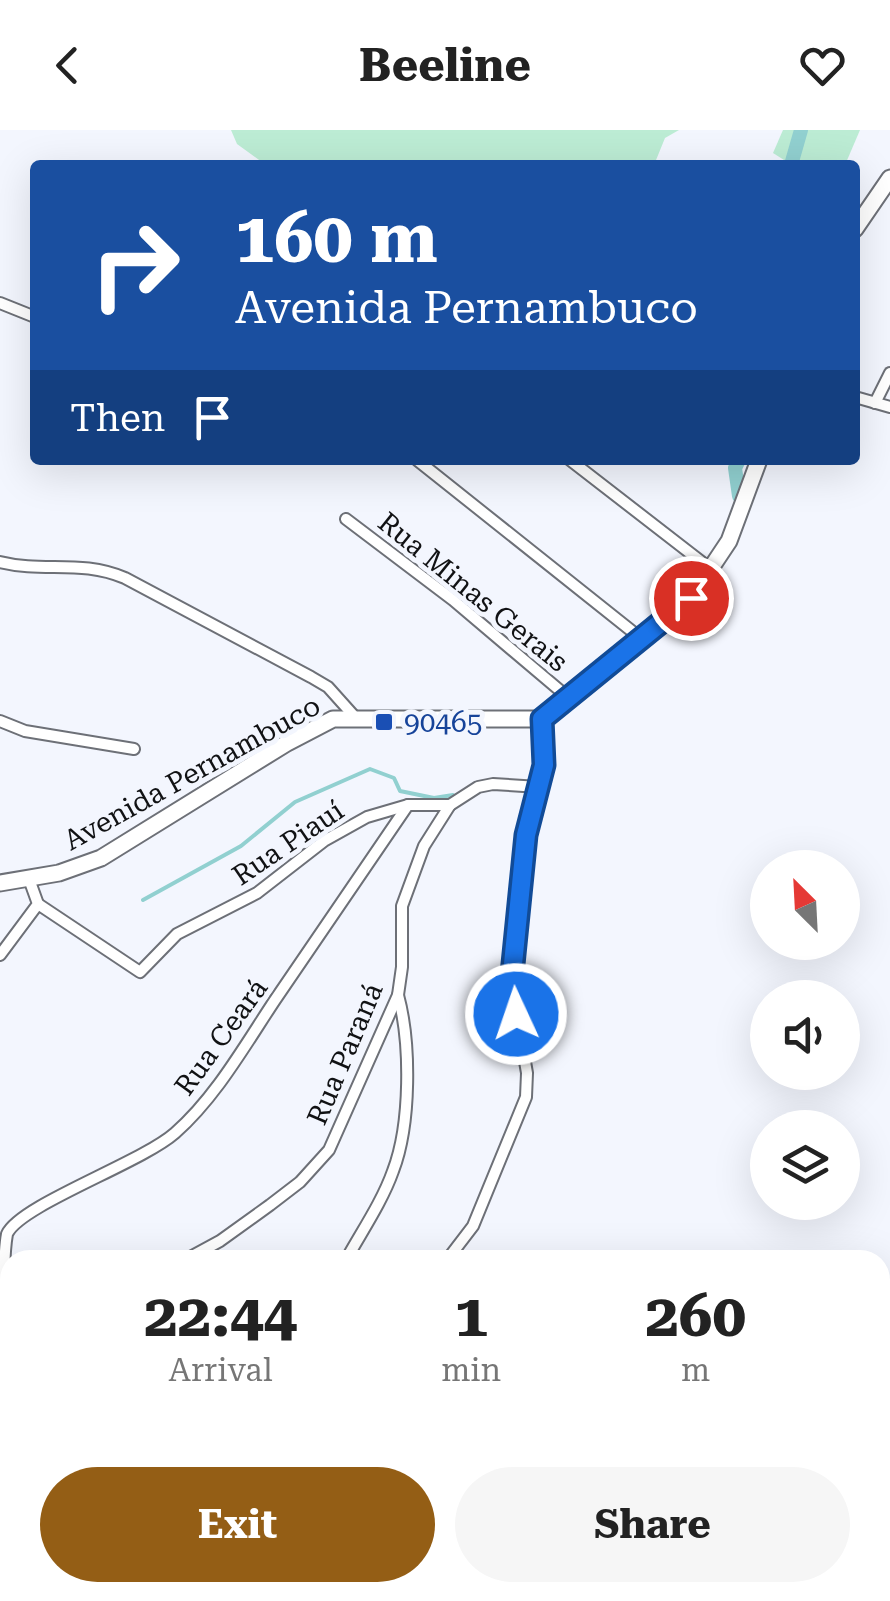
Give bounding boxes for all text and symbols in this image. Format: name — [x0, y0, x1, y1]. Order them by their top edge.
icon: back — [40, 38, 95, 93]
icon: heart — [795, 38, 850, 93]
text: Beeline — [359, 39, 531, 92]
text: 160 m — [235, 197, 438, 279]
icon: right — [70, 200, 200, 330]
text: Avenida Pernambuco — [235, 281, 698, 334]
icon: arrive — [185, 390, 240, 445]
text: Then — [70, 396, 165, 440]
street label: Rua Minas Gerais — [372, 505, 574, 679]
pin — [649, 556, 734, 641]
icon: arrive — [664, 571, 719, 626]
street label: Avenida Pernambuco — [58, 689, 326, 857]
place label: 90465 — [404, 706, 482, 739]
marker: 90465 — [373, 711, 395, 733]
street label: Rua Piauí — [226, 794, 350, 892]
north arrow — [750, 850, 860, 960]
map controls — [750, 850, 860, 1220]
position arrow — [464, 962, 568, 1066]
street label: Rua Ceará — [168, 972, 274, 1102]
street label: Rua Paraná — [300, 978, 390, 1130]
button: sound — [750, 980, 860, 1090]
button: layers — [750, 1110, 860, 1220]
text: 22:44 — [144, 1280, 297, 1351]
text: 1 — [454, 1280, 488, 1351]
text: 260 — [645, 1280, 746, 1351]
text: Arrival — [169, 1351, 273, 1389]
text: min — [441, 1351, 501, 1389]
text: m — [681, 1351, 710, 1389]
button: Exit — [40, 1467, 435, 1582]
button: Share — [455, 1467, 850, 1582]

